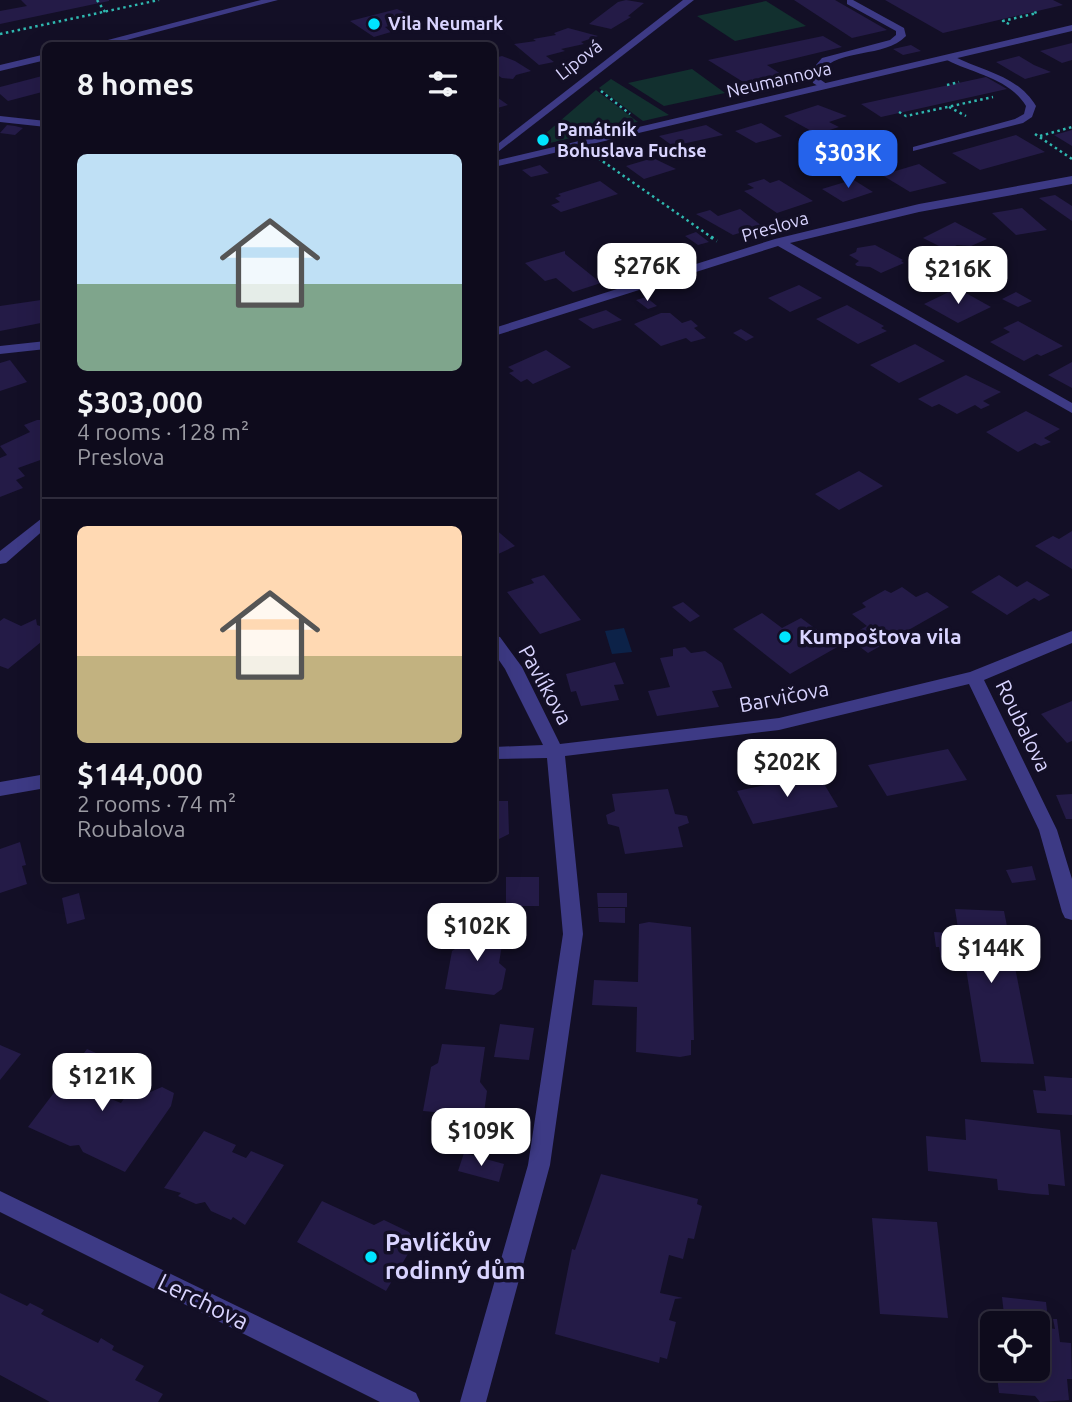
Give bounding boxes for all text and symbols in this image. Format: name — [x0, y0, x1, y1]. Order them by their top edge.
place label: Vila Neumark — [388, 13, 503, 33]
marker: Vila Neumark — [366, 16, 382, 32]
street label: Lipová — [552, 35, 605, 83]
street label: Neumannova — [724, 57, 833, 101]
icon: filters — [424, 65, 462, 103]
text: 8 homes — [77, 67, 194, 101]
place label: Památník Bohuslava Fuchse — [557, 119, 707, 160]
pin: $303K — [799, 130, 897, 190]
marker: Památník Bohuslava Fuchse — [535, 132, 551, 148]
text: $303K — [814, 140, 882, 165]
icon: home — [207, 200, 333, 326]
street label: Preslova — [739, 207, 810, 245]
pin: $276K — [598, 244, 696, 303]
pin: $216K — [909, 246, 1007, 306]
text: $276K — [613, 253, 681, 278]
text: $216K — [924, 256, 992, 281]
text: $303,000 — [77, 385, 203, 419]
text: 4 rooms · 128 m² — [77, 419, 249, 444]
text: Preslova — [77, 444, 165, 469]
icon: home — [207, 572, 333, 698]
place label: Kumpoštova vila — [799, 624, 962, 648]
marker: Kumpoštova vila — [777, 629, 793, 645]
street label: Pavlíkova — [514, 640, 578, 729]
street label: Barvičova — [737, 676, 831, 716]
street label: Roubalova — [991, 676, 1056, 775]
pin: $202K — [738, 740, 836, 799]
text: $202K — [753, 749, 821, 774]
text: $144,000 — [77, 757, 203, 791]
text: 2 rooms · 74 m² — [77, 791, 236, 816]
text: Roubalova — [77, 816, 186, 841]
pin: $102K — [428, 904, 526, 963]
text: $102K — [443, 913, 511, 938]
pin: $144K — [942, 926, 1040, 985]
text: $144K — [957, 935, 1025, 960]
pin: $121K — [53, 1054, 151, 1113]
text: $121K — [68, 1063, 136, 1088]
pin: $109K — [432, 1108, 530, 1168]
text: $109K — [447, 1118, 515, 1143]
place label: Pavlíčkův rodinný dům — [385, 1229, 525, 1284]
marker: Pavlíčkův rodinný dům — [363, 1249, 379, 1265]
street label: Lerchova — [154, 1268, 253, 1335]
map controls — [980, 1311, 1050, 1381]
button: locate — [980, 1311, 1050, 1381]

